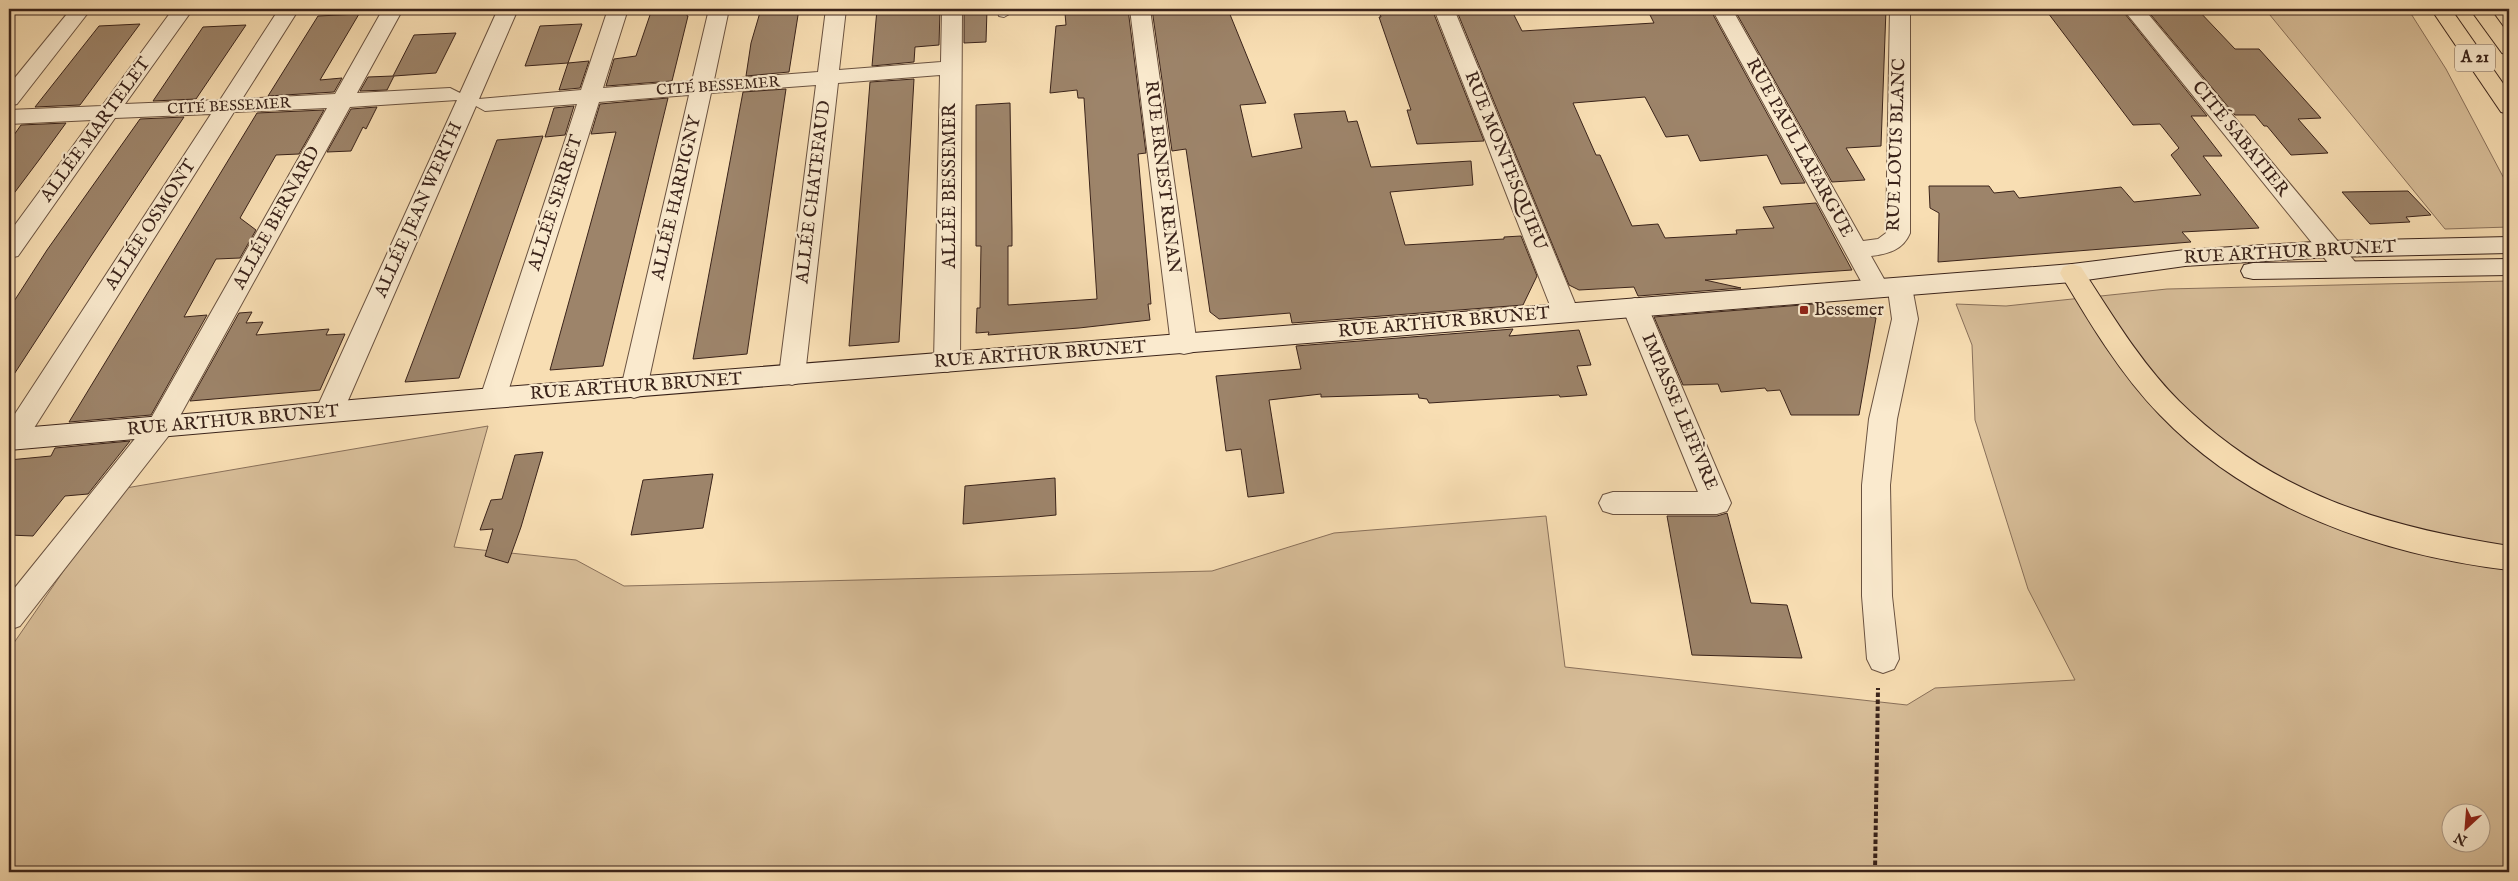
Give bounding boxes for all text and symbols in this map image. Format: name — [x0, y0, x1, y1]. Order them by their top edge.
road number: A 21 — [2455, 44, 2495, 72]
street label: ALLÉE MARTELET — [34, 52, 156, 208]
street label: RUE PAUL LAFARGUE — [1740, 54, 1858, 242]
street label: RUE LOUIS BLANC — [1882, 58, 1912, 232]
street label: RUE MONTESQUIEU — [1458, 68, 1552, 255]
street label: CITÉ BESSEMER — [656, 72, 781, 100]
street label: CITÉ SABATIER — [2186, 75, 2296, 203]
street label: RUE ERNEST RENAN — [1139, 79, 1185, 275]
street label: CITÉ BESSEMER — [167, 93, 292, 119]
street label: ALLÉE CHATEFAUD — [789, 99, 837, 286]
street label: ALLÉE BESSEMER — [937, 102, 962, 269]
street label: ALLÉE HARPIGNY — [645, 112, 707, 283]
street label: ALLÉE JEAN WERTH — [368, 118, 468, 302]
street label: ALLÉE SERRET — [521, 132, 589, 275]
street label: ALLÉE BERNARD — [226, 141, 326, 294]
street label: ALLÉE OSMONT — [98, 154, 202, 295]
street label: RUE ARTHUR BRUNET — [2183, 236, 2397, 270]
place label: Bessemer — [1814, 299, 1884, 322]
street label: RUE ARTHUR BRUNET — [1337, 302, 1551, 344]
marker: Bessemer — [1798, 304, 1810, 316]
street label: IMPASSE LEFÈVRE — [1635, 329, 1724, 494]
street label: RUE ARTHUR BRUNET — [933, 336, 1147, 374]
street label: RUE ARTHUR BRUNET — [529, 368, 743, 406]
street label: RUE ARTHUR BRUNET — [126, 400, 340, 442]
north arrow — [2440, 804, 2490, 854]
text: N — [2451, 828, 2471, 850]

